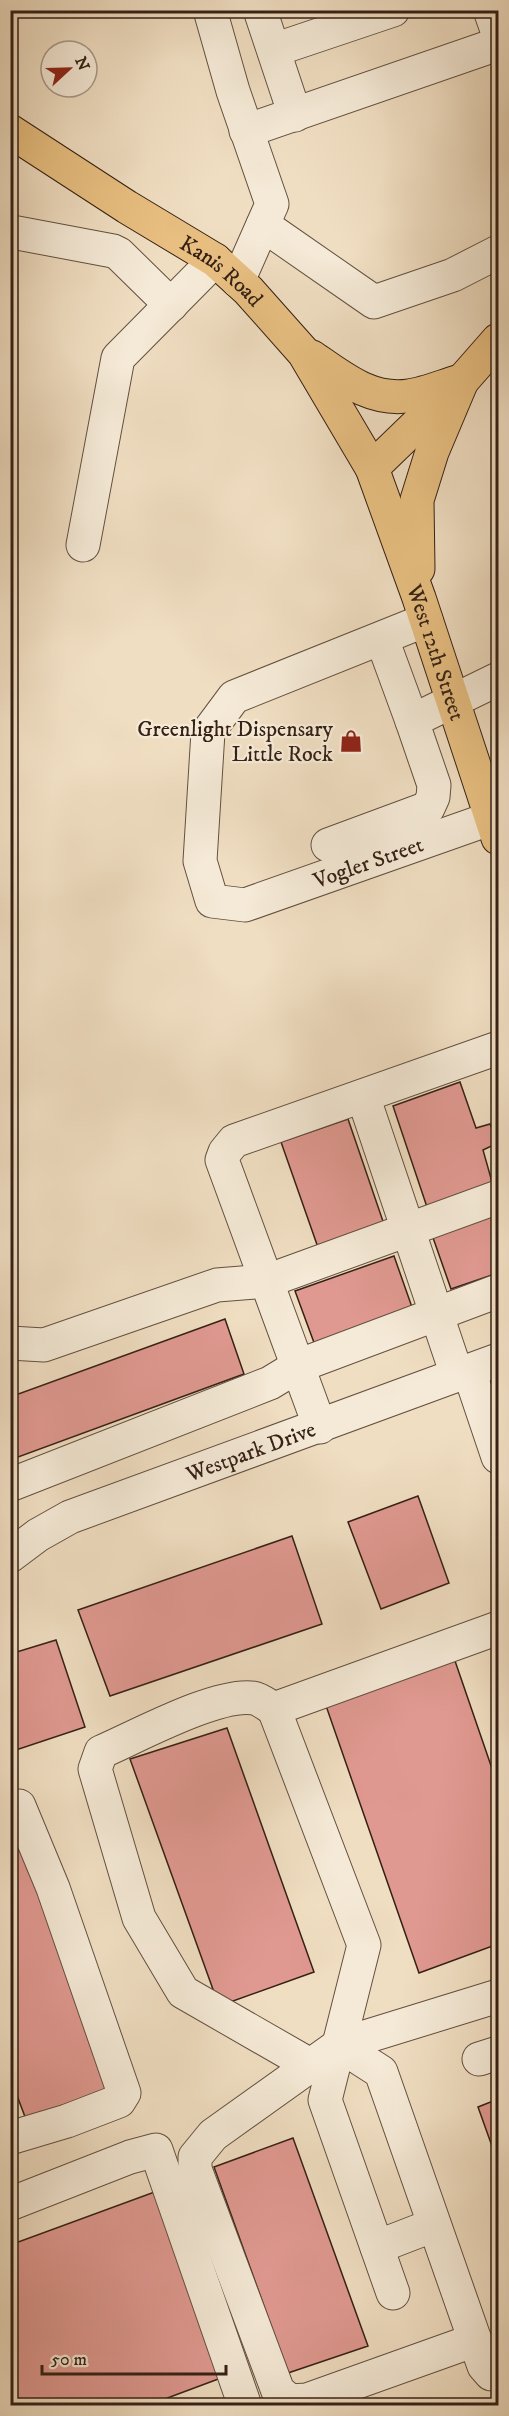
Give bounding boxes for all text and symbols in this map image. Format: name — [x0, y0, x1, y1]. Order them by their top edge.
north arrow — [39, 39, 99, 99]
text: N — [70, 54, 94, 74]
street label: Kanis Road — [175, 230, 268, 313]
street label: West 12th Street — [400, 580, 470, 724]
place label: Greenlight Dispensary Little Rock — [137, 716, 334, 768]
shop icon: Greenlight Dispensary Little Rock — [338, 728, 364, 754]
street label: Vogler Street — [309, 831, 427, 895]
street label: Westpark Drive — [182, 1416, 319, 1489]
scale bar — [42, 2338, 226, 2376]
text: 50 m — [51, 2349, 87, 2371]

